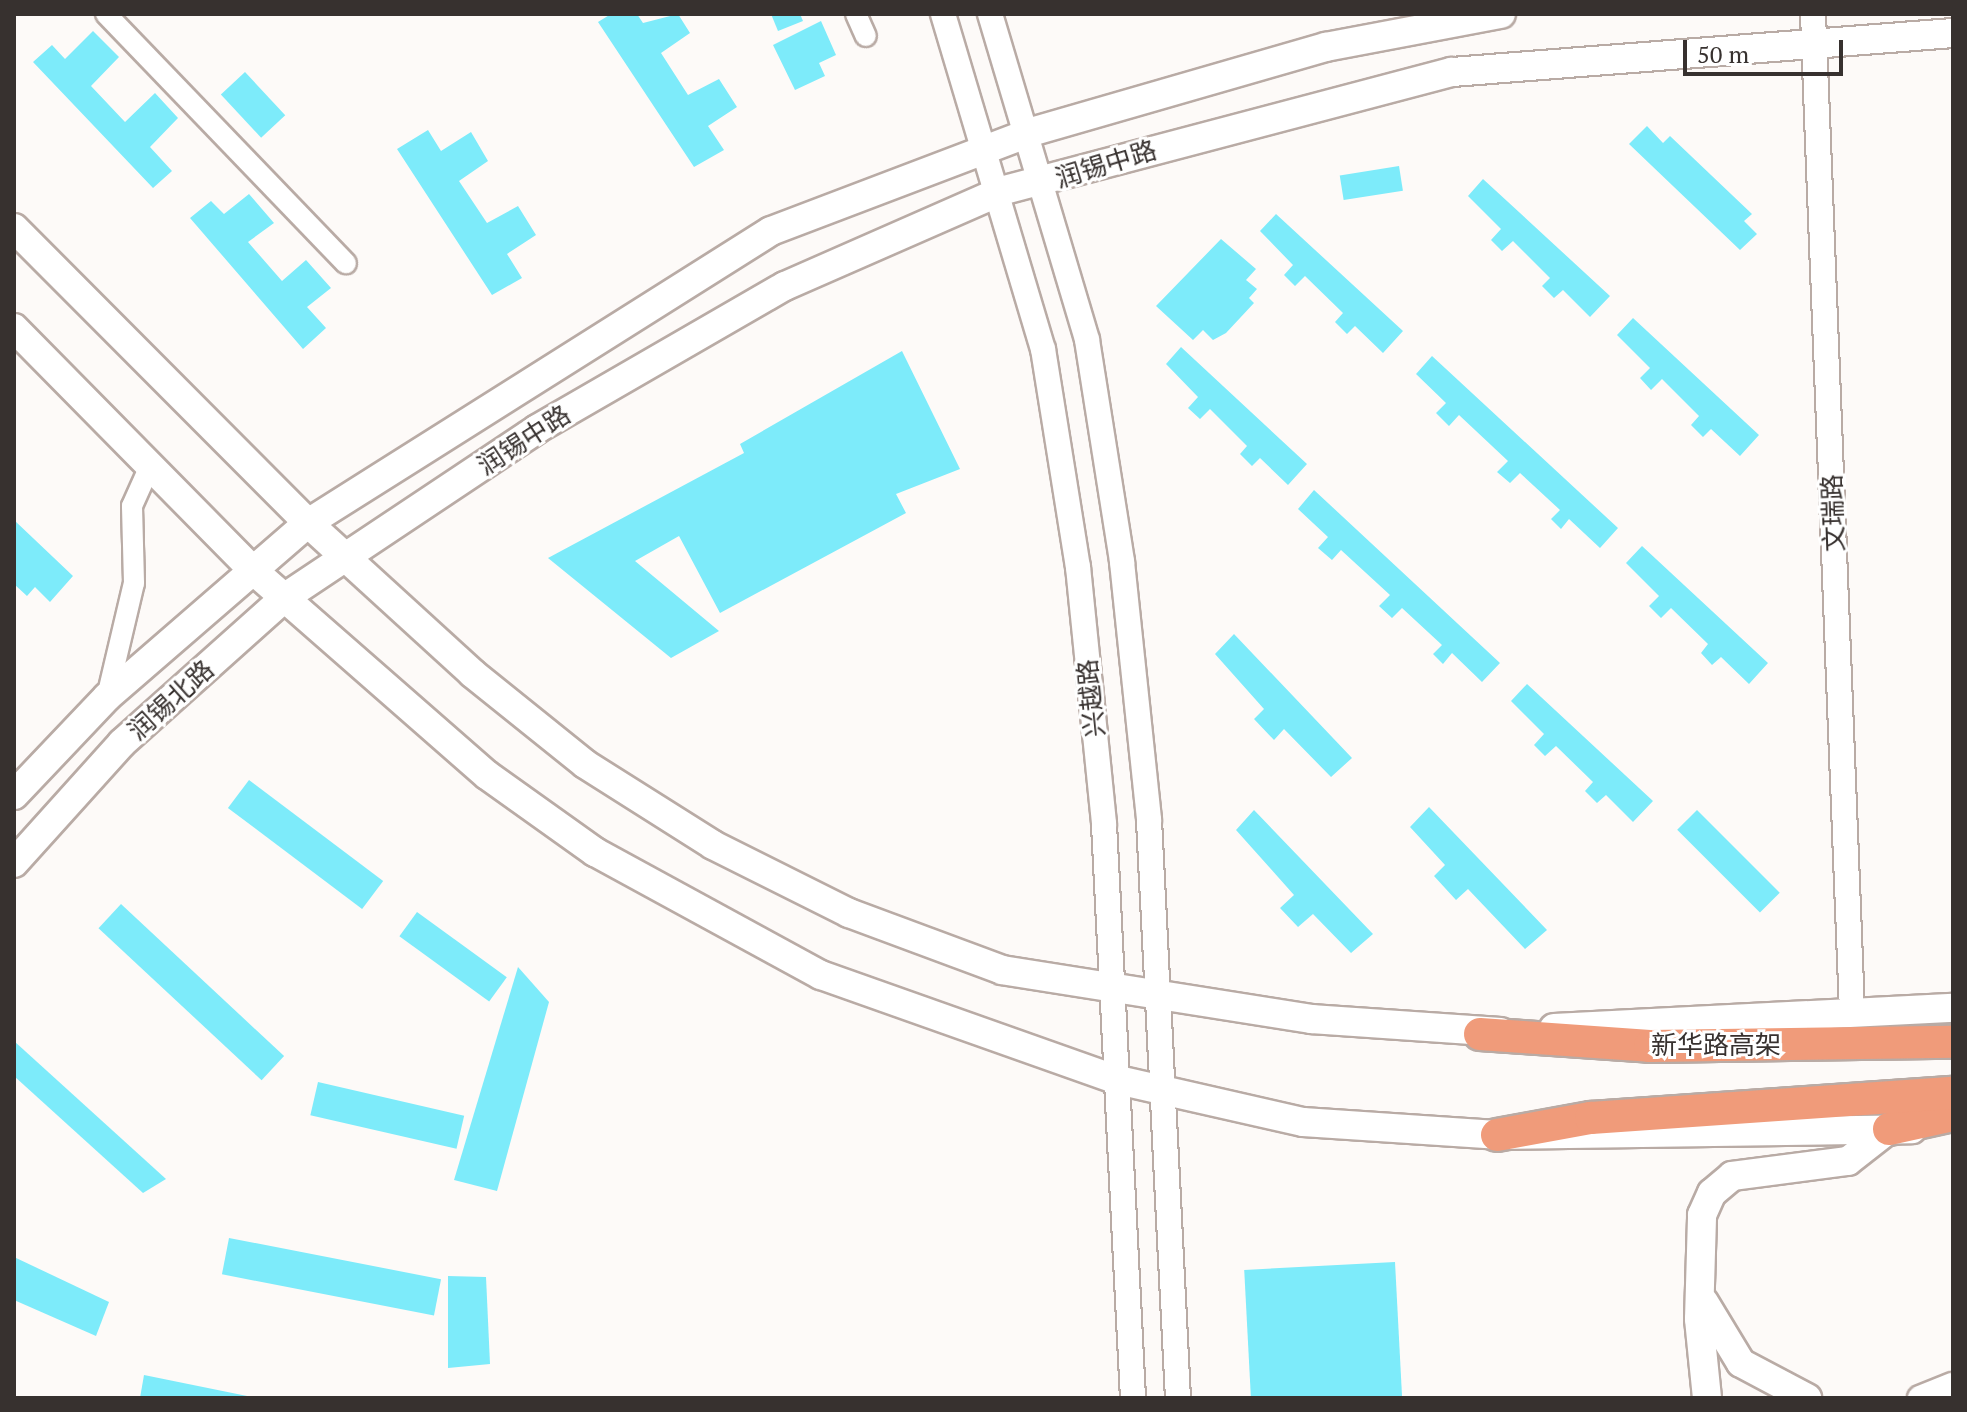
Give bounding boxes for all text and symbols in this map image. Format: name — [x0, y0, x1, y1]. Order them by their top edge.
scale bar — [1687, 24, 1847, 74]
text: 50 m — [1697, 38, 1749, 70]
street label: 润锡中路 — [1052, 134, 1160, 194]
street label: 润锡中路 — [472, 399, 576, 481]
street label: 文瑞路 — [1816, 473, 1850, 553]
street label: 润锡北路 — [122, 654, 220, 746]
street label: 兴越路 — [1071, 658, 1111, 738]
street label: 新华路高架 — [1651, 1029, 1781, 1061]

